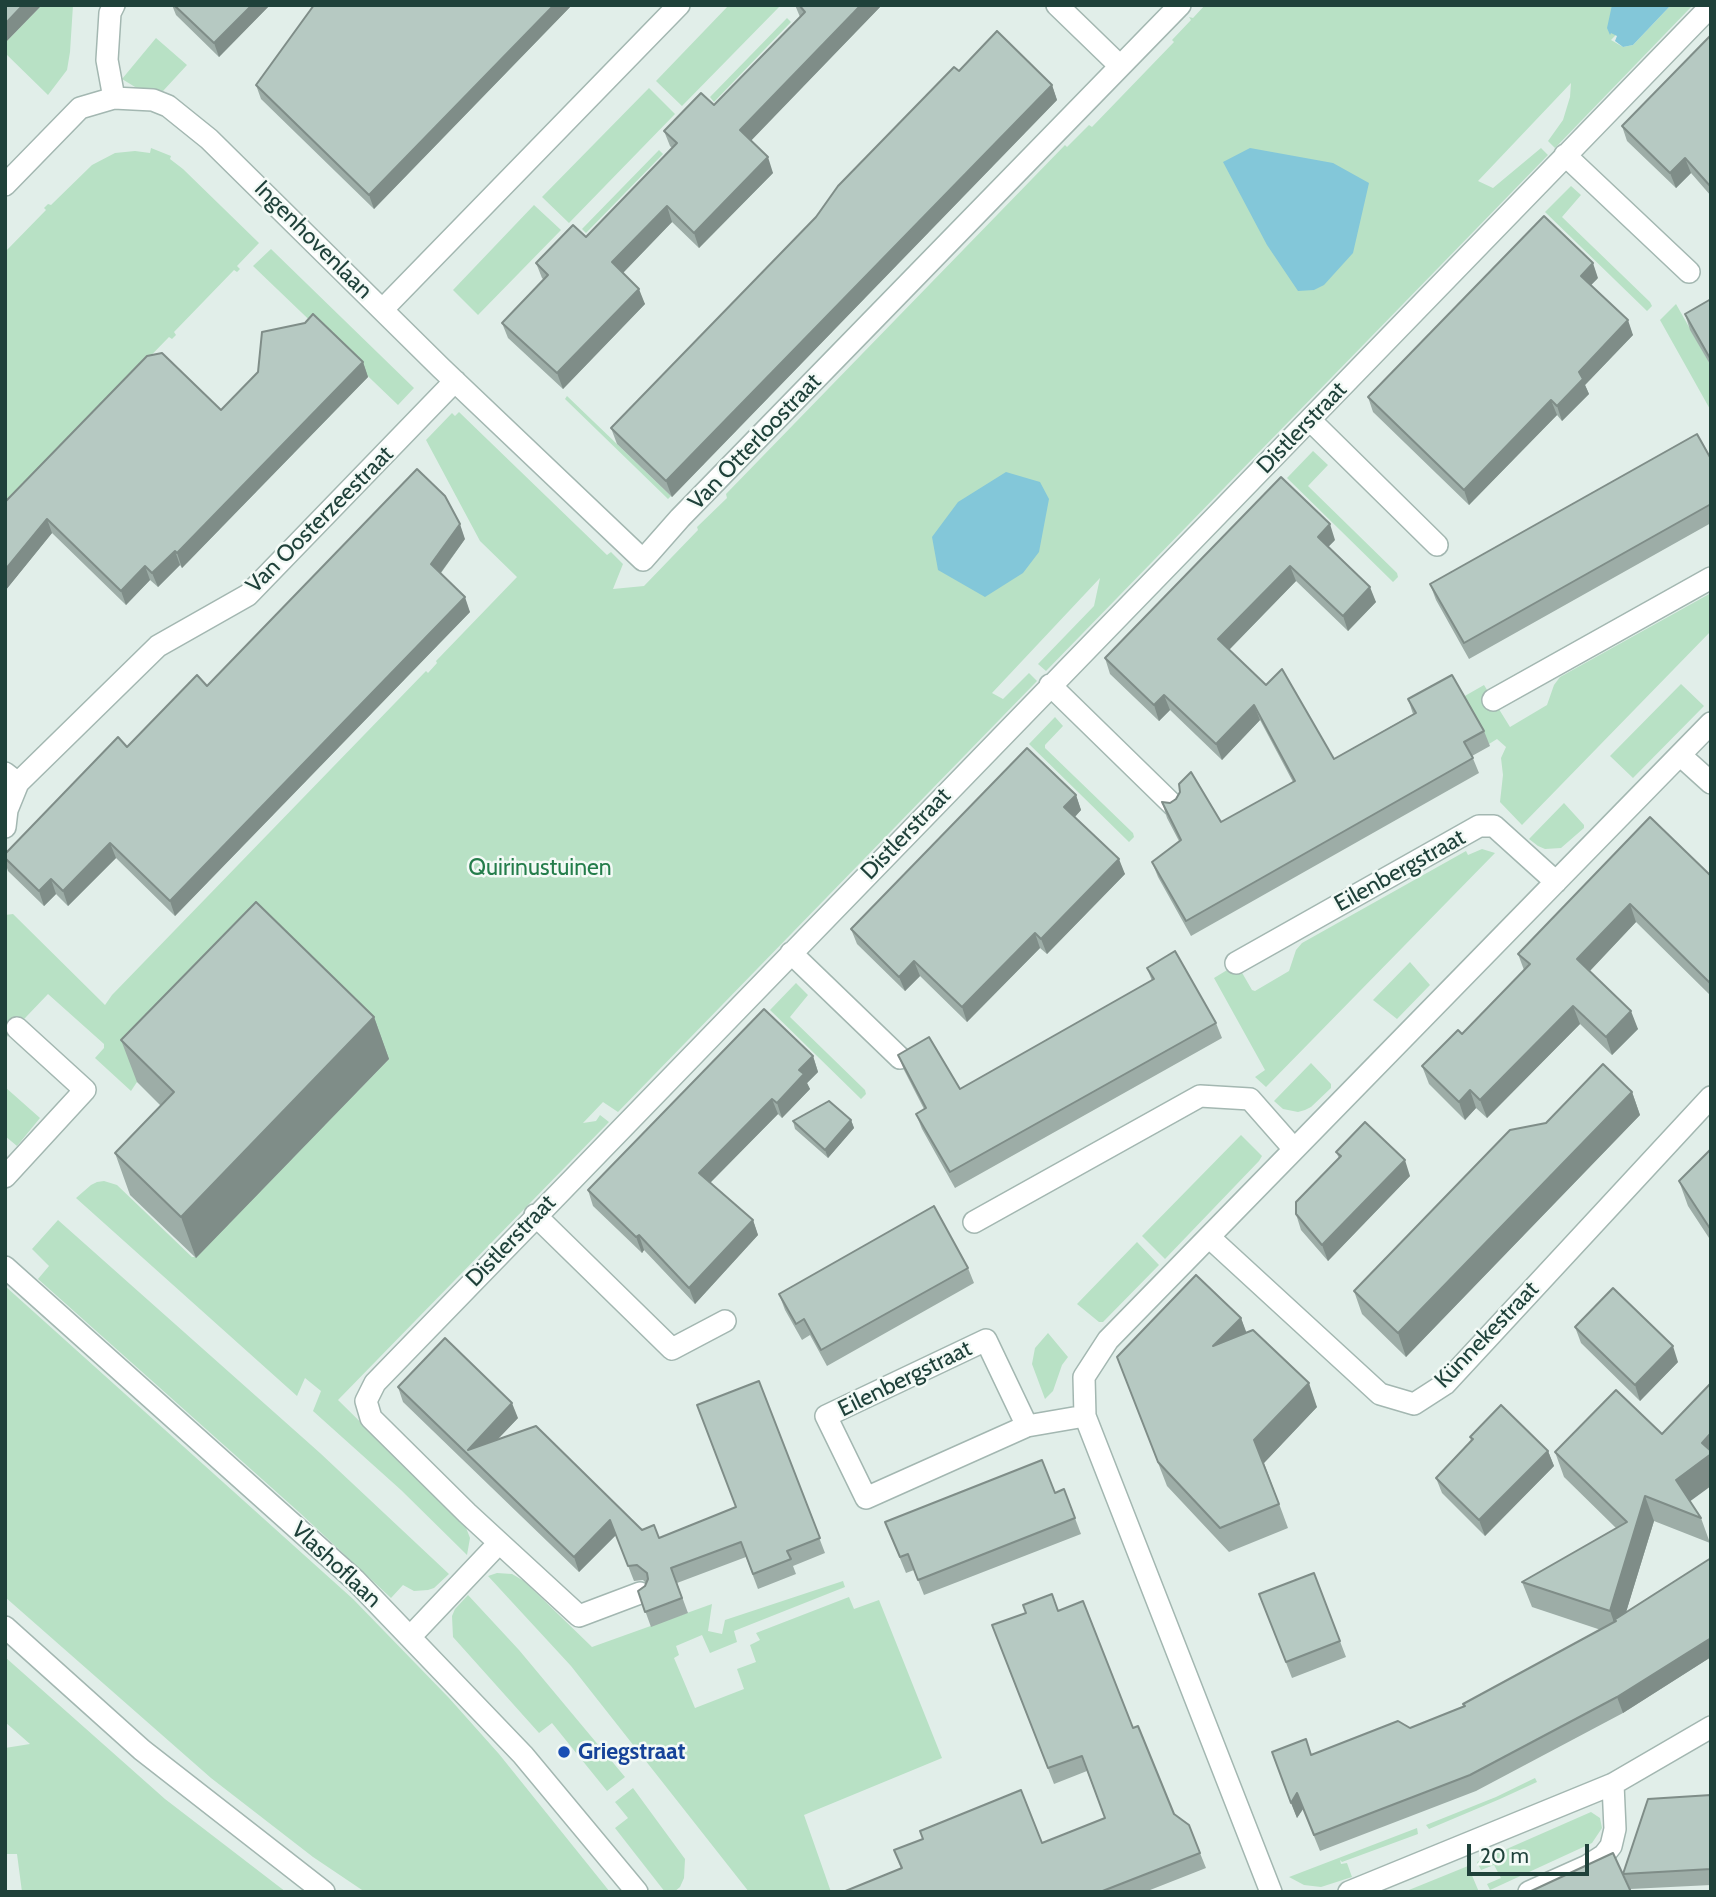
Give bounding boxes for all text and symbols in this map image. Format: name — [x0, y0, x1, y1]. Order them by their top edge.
street label: Ingenhovenlaan — [248, 175, 378, 305]
street label: Van Otterloostraat — [683, 368, 827, 516]
street label: Distlerstraat — [1251, 376, 1353, 480]
street label: Van Oosterzeestraat — [241, 441, 399, 599]
street label: Distlerstraat — [855, 782, 957, 886]
street label: Eilenbergstraat — [1330, 824, 1470, 918]
park label: Quirinustuinen — [468, 854, 612, 882]
street label: Distlerstraat — [460, 1189, 562, 1293]
street label: Künnekestraat — [1429, 1276, 1545, 1394]
street label: Eilenbergstraat — [834, 1335, 976, 1423]
street label: Vlashoflaan — [285, 1516, 387, 1614]
place label: Griegstraat — [578, 1738, 685, 1766]
marker: Griegstraat — [556, 1744, 572, 1760]
scale bar — [1471, 1830, 1594, 1874]
text: 20 m — [1480, 1843, 1529, 1868]

